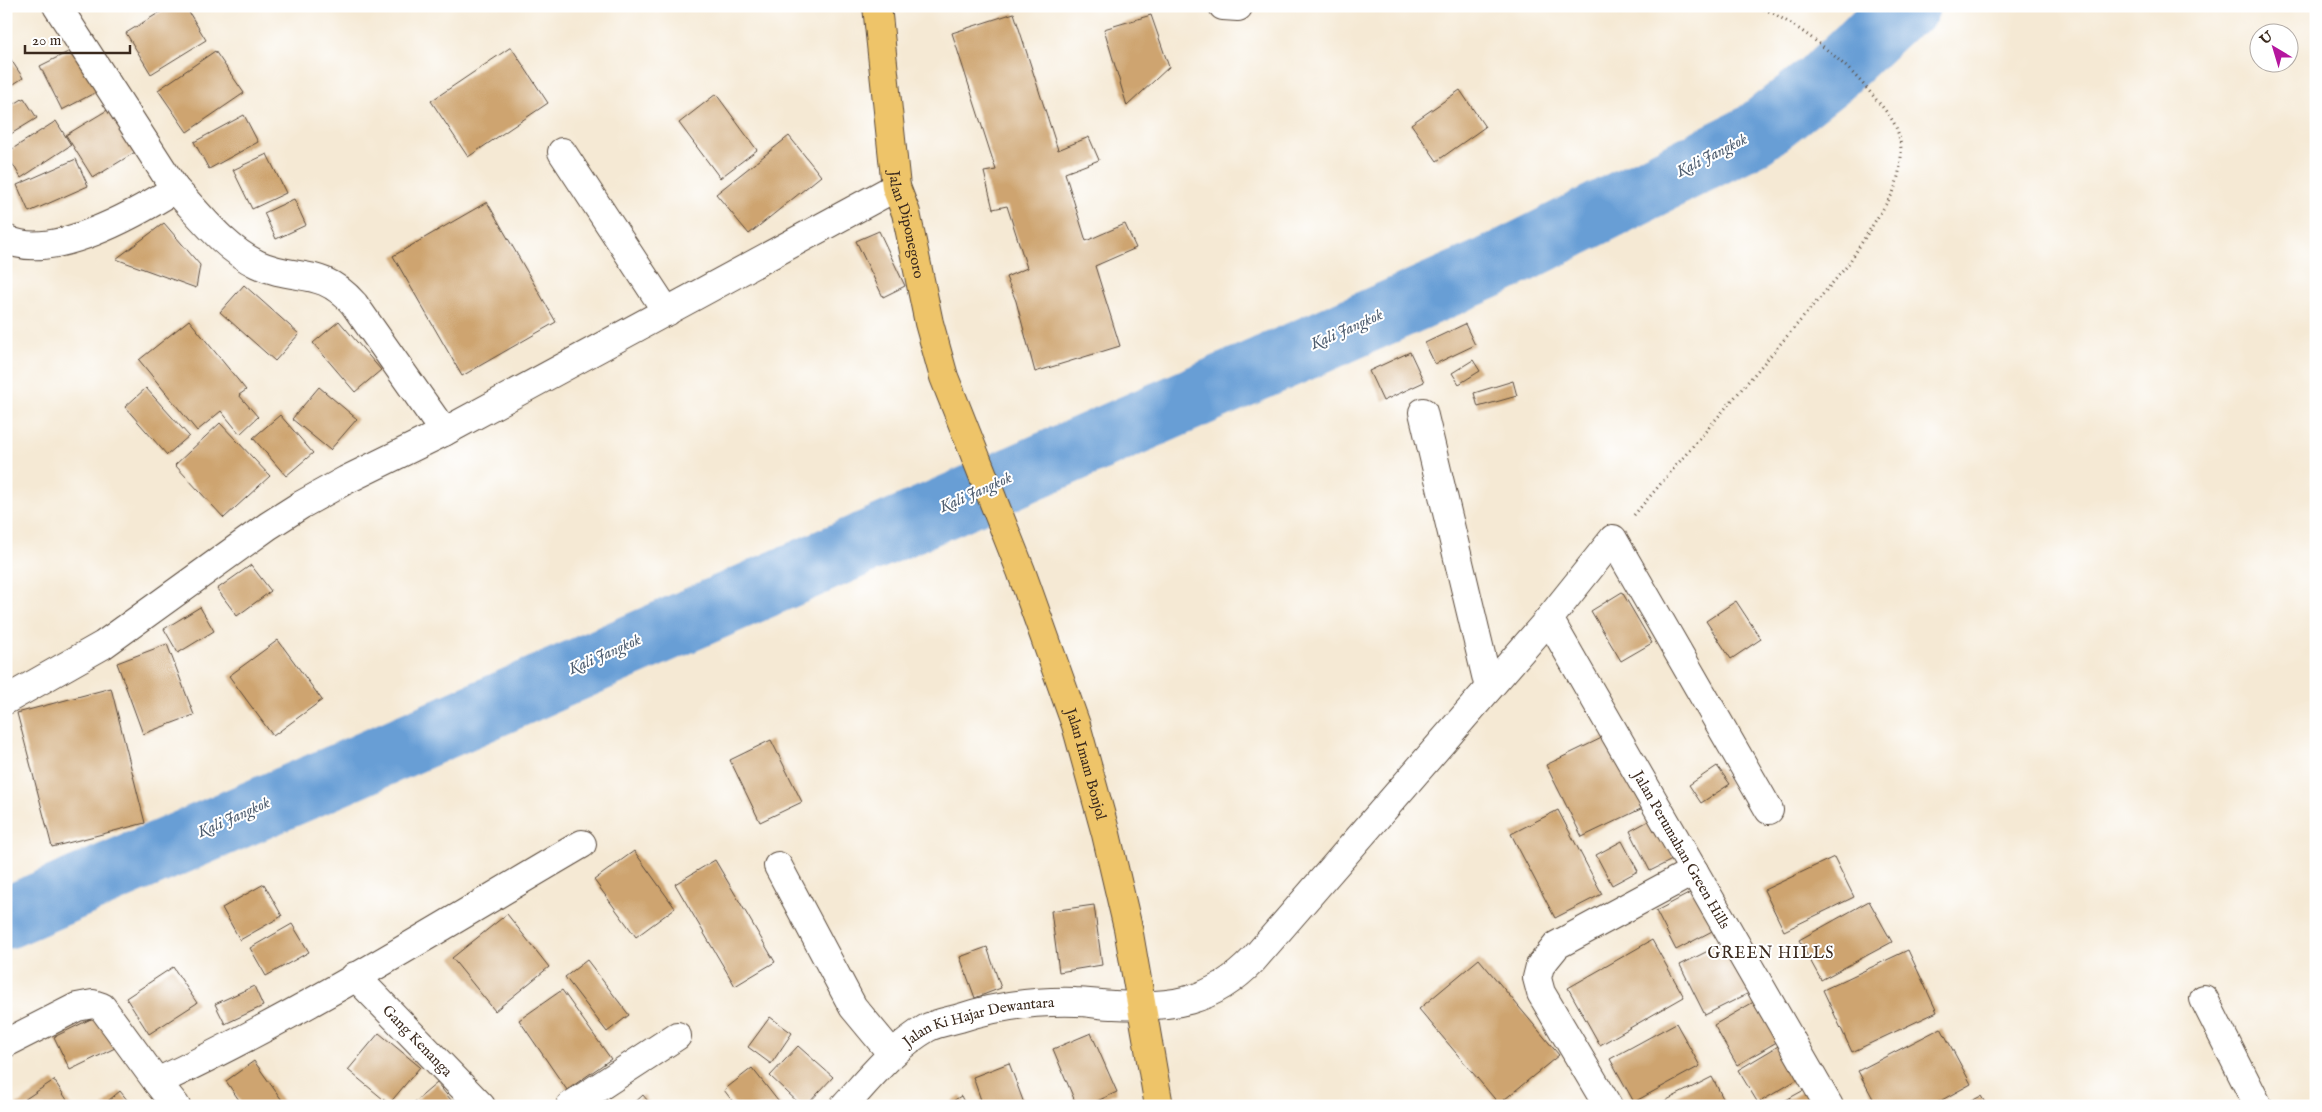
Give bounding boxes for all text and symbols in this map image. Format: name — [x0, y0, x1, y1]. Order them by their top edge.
scale bar — [25, 22, 130, 54]
north arrow — [2250, 22, 2300, 72]
text: U — [2256, 27, 2278, 50]
text: 20 m — [32, 31, 62, 50]
water label: Kali Jangkok — [1672, 129, 1751, 183]
street label: Jalan Diponegoro — [885, 168, 929, 280]
water label: Kali Jangkok — [1307, 305, 1387, 355]
water label: Kali Jangkok — [936, 468, 1016, 518]
water label: Kali Jangkok — [565, 630, 645, 680]
street label: Jalan Imam Bonjol — [1061, 704, 1111, 823]
street label: Jalan Perumahan Green Hills — [1628, 765, 1735, 932]
water label: Kali Jangkok — [194, 793, 274, 843]
district label: GREEN HILLS — [1708, 944, 1834, 964]
street label: Jalan Ki Hajar Dewantara — [897, 993, 1055, 1052]
street label: Gang Kenanga — [379, 1001, 457, 1081]

